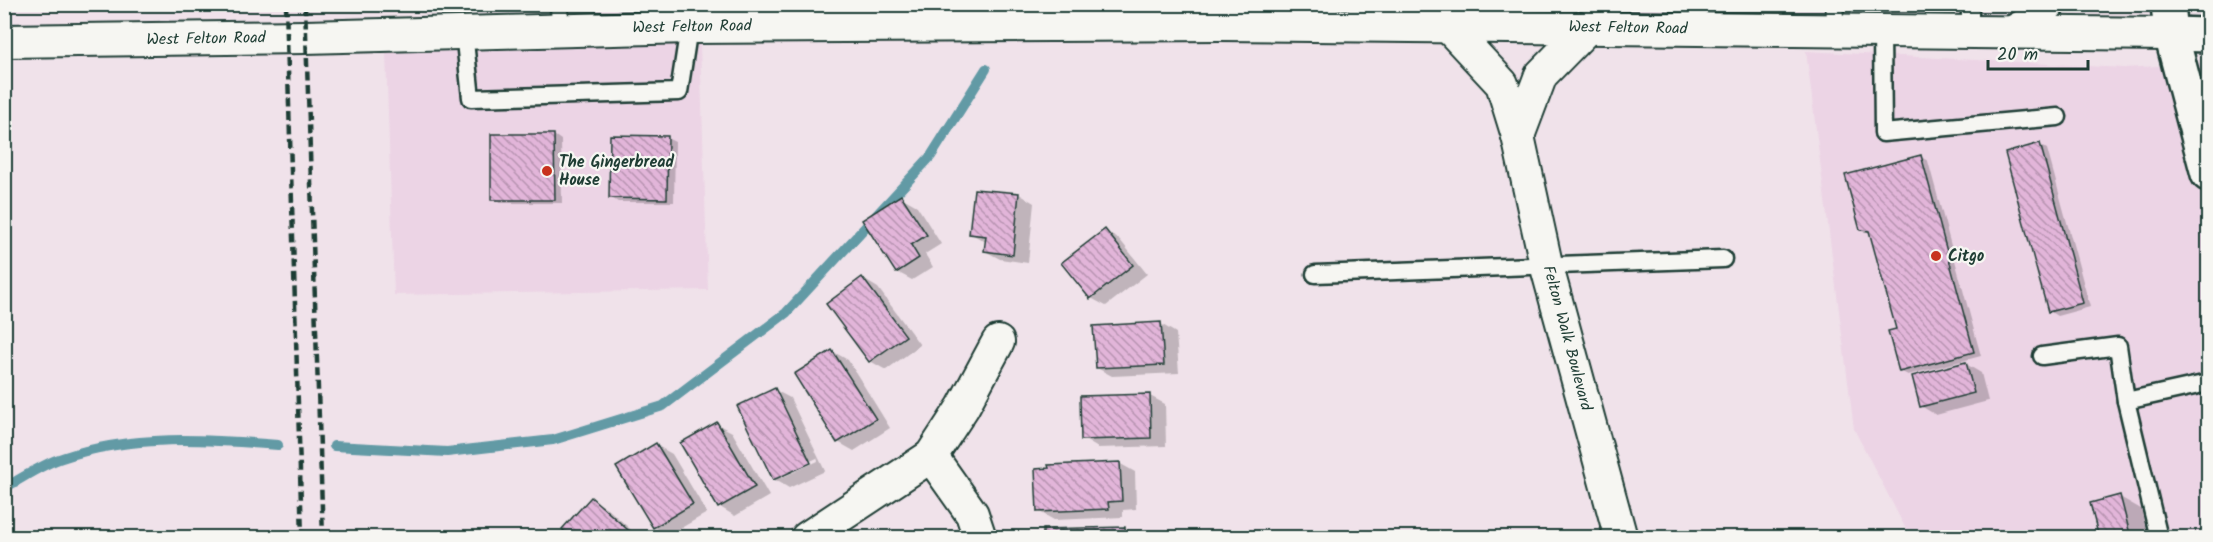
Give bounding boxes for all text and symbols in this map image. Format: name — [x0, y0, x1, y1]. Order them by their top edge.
street label: West Felton Road — [632, 13, 753, 41]
street label: West Felton Road — [1568, 14, 1689, 42]
street label: West Felton Road — [146, 25, 267, 53]
scale bar — [1988, 33, 2088, 71]
text: 20 m — [1997, 41, 2038, 70]
place label: The Gingerbread House — [559, 150, 674, 193]
marker: The Gingerbread House — [540, 164, 554, 178]
place label: Citgo — [1948, 244, 1984, 269]
marker: Citgo — [1929, 249, 1943, 263]
street label: Felton Walk Boulevard — [1536, 263, 1599, 414]

